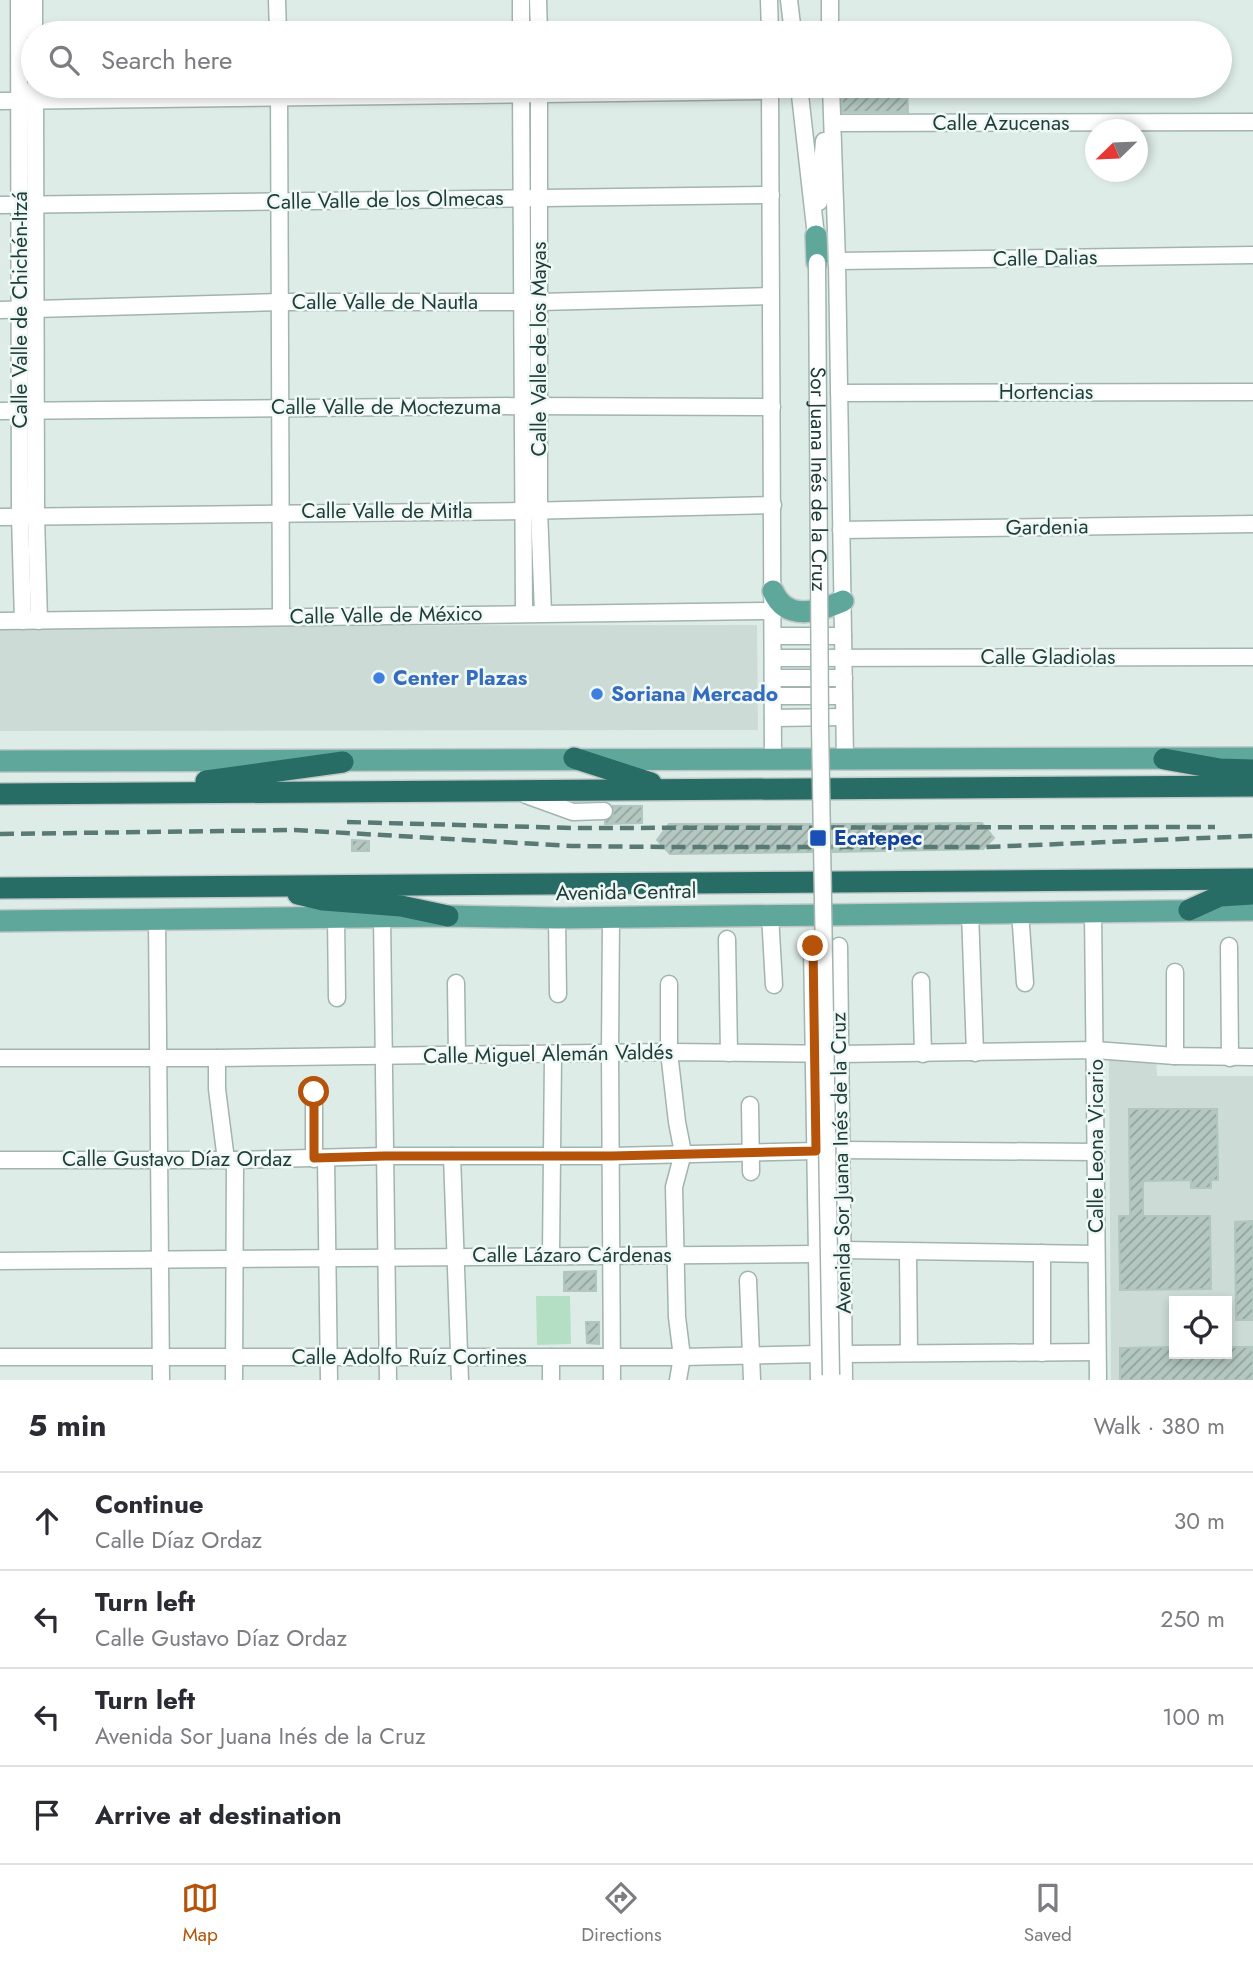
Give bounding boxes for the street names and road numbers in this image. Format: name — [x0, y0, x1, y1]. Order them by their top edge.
street label: Calle Azucenas — [932, 108, 1070, 138]
street label: Calle Valle de los Olmecas — [266, 183, 504, 217]
street label: Calle Valle de Chichén-Itzá — [5, 191, 35, 429]
street label: Calle Valle de los Mayas — [524, 242, 554, 456]
street label: Calle Dalias — [992, 242, 1098, 274]
street label: Calle Valle de Nautla — [292, 287, 478, 317]
street label: Sor Juana Inés de la Cruz — [803, 367, 834, 592]
street label: Hortencias — [999, 377, 1093, 407]
street label: Calle Valle de Moctezuma — [271, 392, 501, 422]
street label: Calle Valle de Mitla — [301, 496, 473, 526]
street label: Gardenia — [1005, 511, 1089, 543]
street label: Calle Valle de México — [289, 598, 483, 632]
street label: Calle Gladiolas — [981, 642, 1115, 672]
street label: Avenida Central — [555, 876, 697, 908]
street label: Avenida Sor Juana Inés de la Cruz — [823, 1012, 859, 1314]
street label: Calle Miguel Alemán Valdés — [423, 1037, 673, 1071]
street label: Calle Leona Vicario — [1081, 1059, 1111, 1233]
street label: Calle Gustavo Díaz Ordaz — [62, 1144, 292, 1174]
street label: Calle Lázaro Cárdenas — [472, 1240, 672, 1270]
street label: Calle Adolfo Ruíz Cortines — [291, 1342, 527, 1372]

